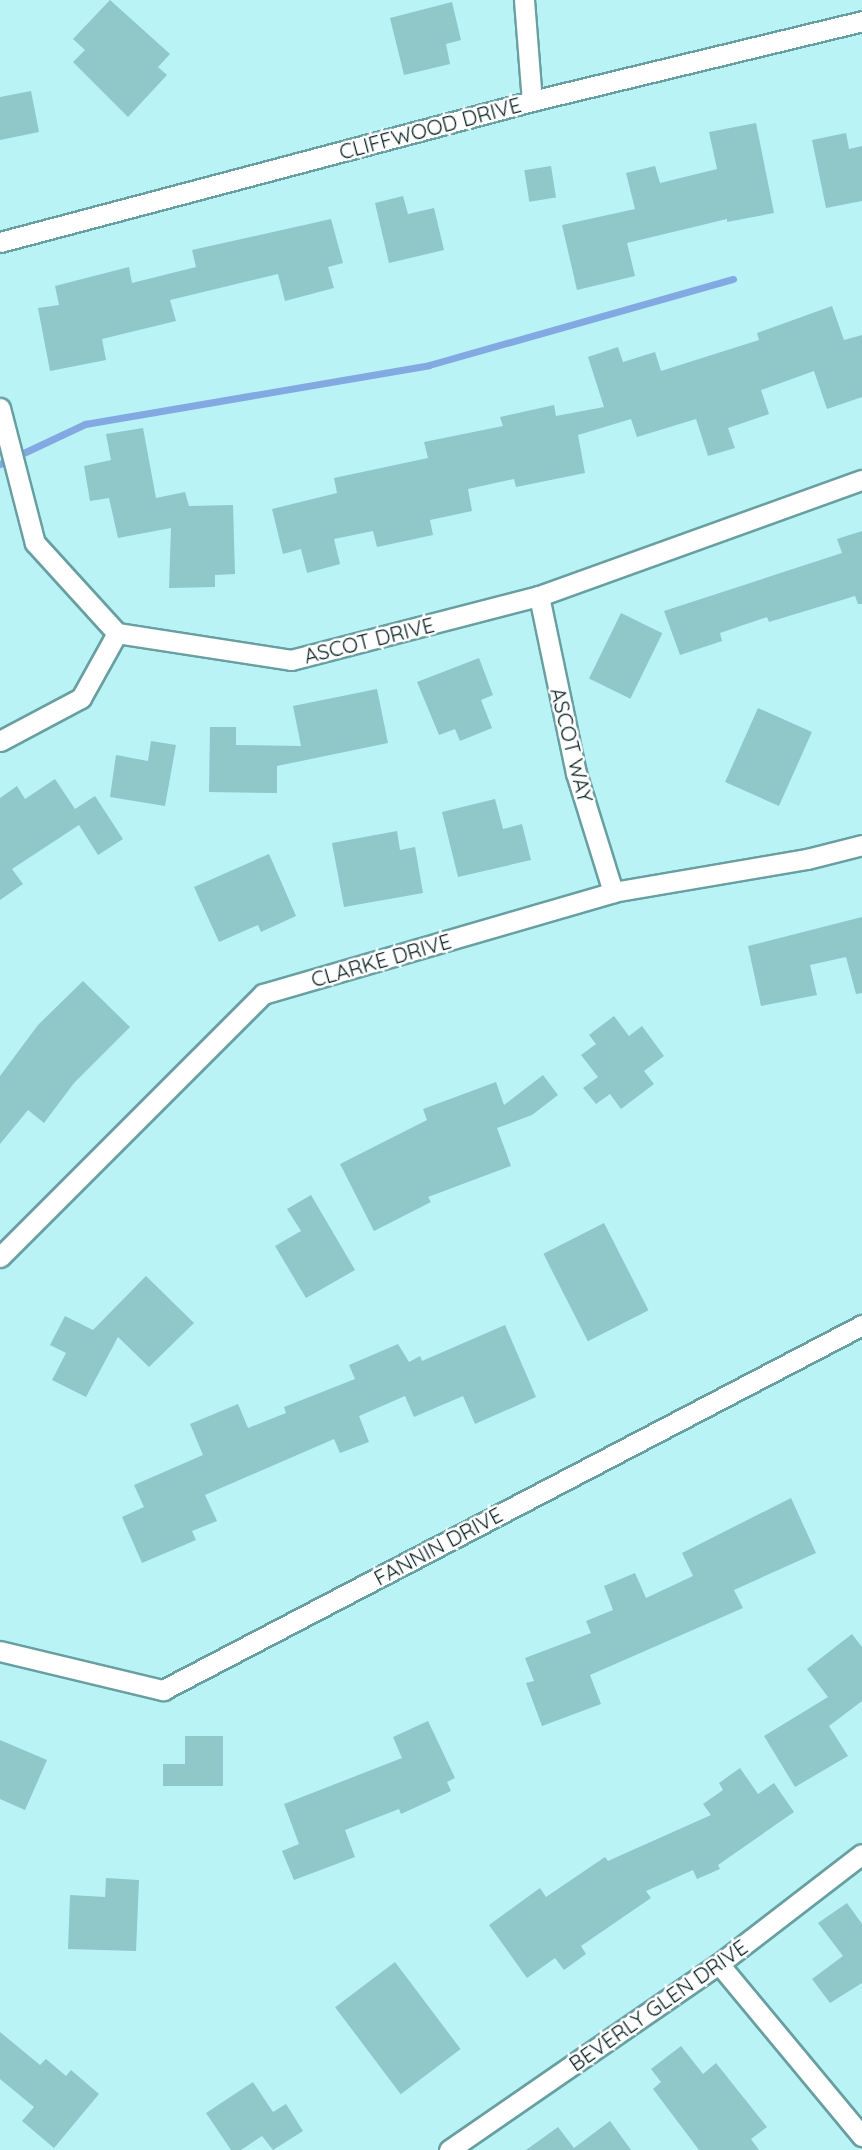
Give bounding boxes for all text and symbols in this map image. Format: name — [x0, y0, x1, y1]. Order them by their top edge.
street label: CLIFFWOOD DRIVE — [336, 92, 524, 164]
street label: ASCOT DRIVE — [301, 612, 437, 668]
street label: ASCOT WAY — [546, 685, 598, 805]
street label: CLARKE DRIVE — [308, 928, 454, 992]
street label: FANNIN DRIVE — [369, 1502, 507, 1590]
street label: BEVERLY GLEN DRIVE — [564, 1934, 752, 2076]

